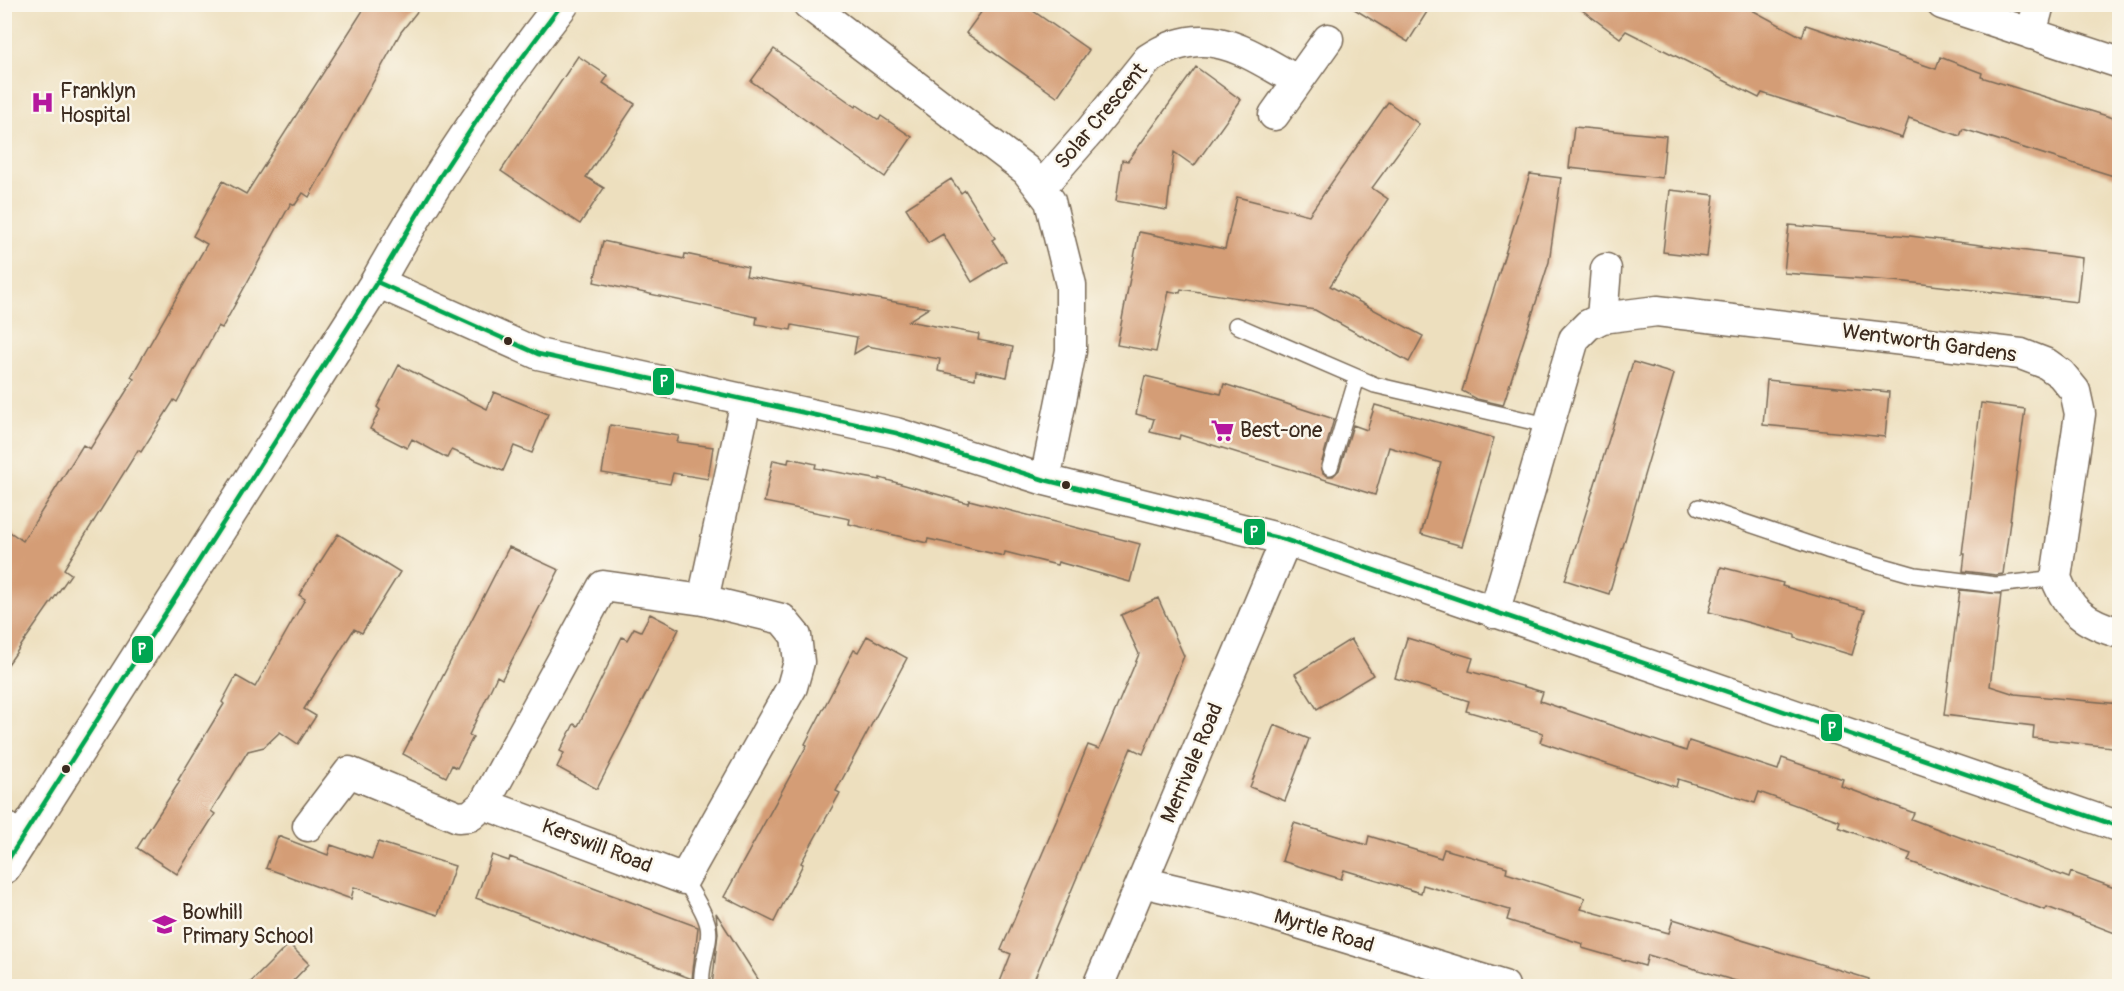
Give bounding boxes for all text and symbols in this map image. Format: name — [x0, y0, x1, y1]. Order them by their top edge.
street label: Solar Crescent — [1049, 57, 1154, 175]
place label: Franklyn Hospital — [60, 78, 136, 129]
hospital icon: Franklyn Hospital — [29, 90, 55, 116]
street label: Wentworth Gardens — [1840, 317, 2019, 369]
unlabelled marker — [502, 335, 514, 347]
line badge: P — [652, 367, 675, 396]
text: P — [660, 372, 669, 392]
supermarket icon: Best-one — [1209, 417, 1235, 443]
place label: Best-one — [1240, 417, 1323, 444]
unlabelled marker — [1060, 479, 1072, 491]
line badge: P — [1243, 518, 1266, 546]
text: P — [1250, 523, 1259, 543]
line badge: P — [131, 635, 154, 664]
text: P — [138, 640, 147, 660]
street label: Merrivale Road — [1155, 699, 1229, 827]
line badge: P — [1820, 713, 1843, 742]
text: P — [1828, 719, 1837, 739]
unlabelled marker — [60, 763, 72, 775]
street label: Kerswill Road — [538, 813, 656, 879]
place label: Bowhill Primary School — [182, 899, 314, 950]
street label: Myrtle Road — [1271, 903, 1377, 959]
school or university icon: Bowhill Primary School — [151, 911, 177, 937]

